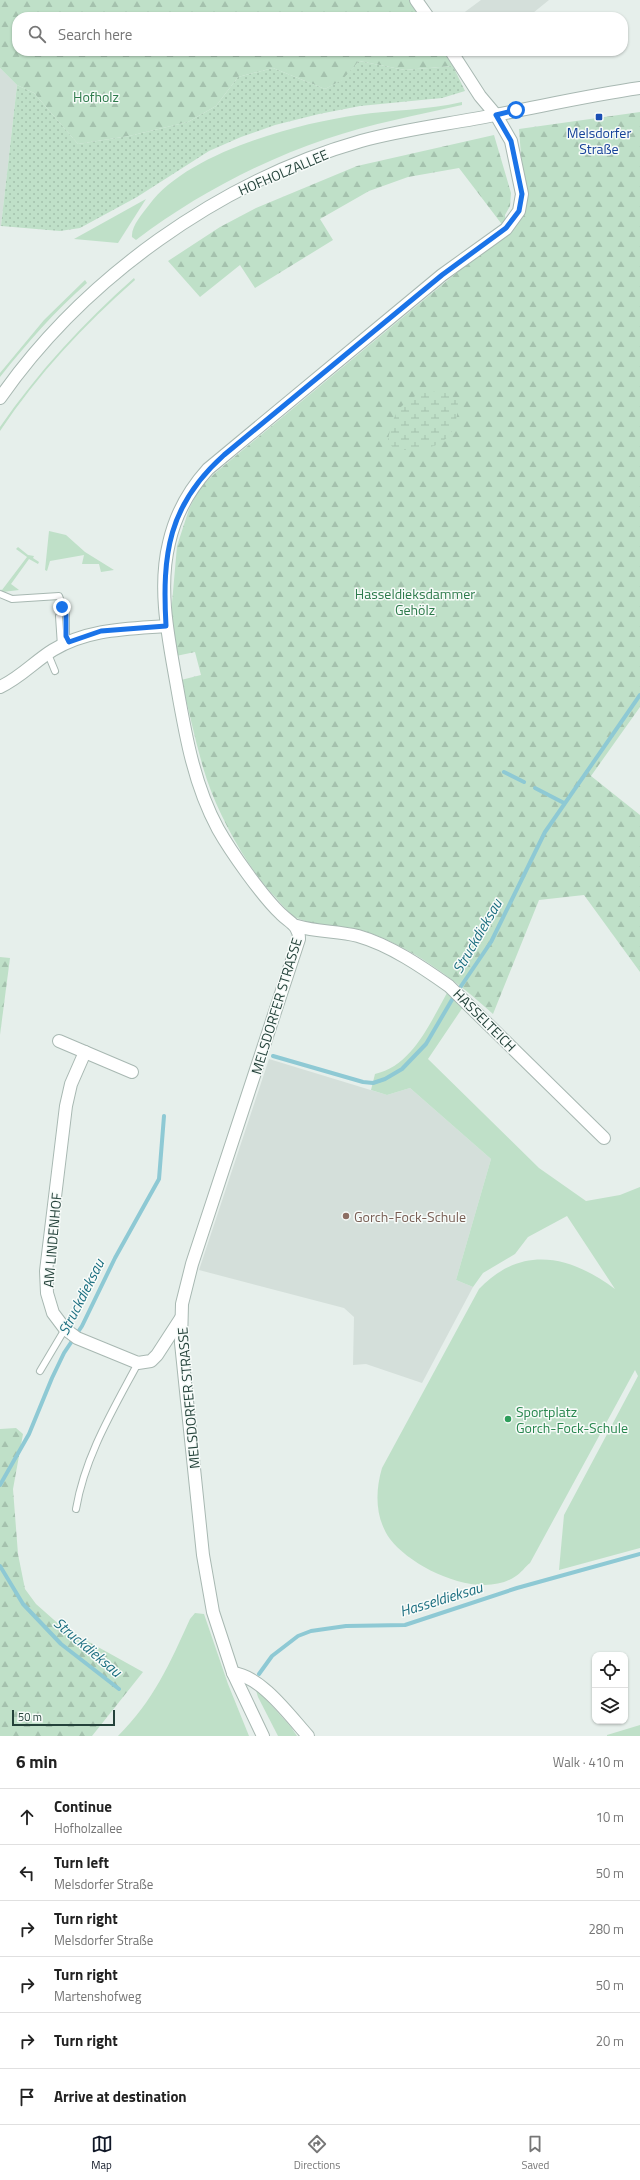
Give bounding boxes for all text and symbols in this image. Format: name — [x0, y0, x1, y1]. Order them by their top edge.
search box — [12, 12, 628, 56]
icon: search — [26, 23, 48, 45]
text: Search here — [58, 23, 132, 46]
park label: Hofholz — [73, 86, 119, 107]
route start — [507, 101, 525, 119]
marker: Melsdorfer Straße — [594, 112, 604, 122]
place label: Melsdorfer Straße — [567, 122, 631, 159]
street label: HOFHOLZALLEE — [235, 143, 332, 200]
park label: Hasseldieksdammer Gehölz — [355, 583, 475, 620]
route end — [53, 598, 71, 616]
water label: Struckdieksau — [446, 893, 508, 978]
street label: MELSDORFER STRASSE — [245, 935, 307, 1077]
street label: HASSELTEICH — [449, 984, 521, 1056]
street label: AM LINDENHOF — [37, 1192, 67, 1288]
place label: Gorch-Fock-Schule — [354, 1206, 466, 1227]
marker: Gorch-Fock-Schule — [341, 1211, 351, 1221]
water label: Struckdieksau — [52, 1254, 111, 1339]
street label: MELSDORFER STRASSE — [171, 1326, 205, 1470]
place label: Sportplatz Gorch-Fock-Schule — [516, 1401, 628, 1438]
marker: Sportplatz Gorch-Fock-Schule — [503, 1414, 513, 1424]
water label: Hasseldieksau — [397, 1575, 487, 1622]
water label: Struckdieksau — [49, 1612, 128, 1683]
map controls — [592, 1652, 628, 1724]
button: locate — [592, 1652, 628, 1688]
button: layers — [592, 1688, 628, 1724]
scale bar — [12, 1708, 115, 1727]
text: 50 m — [18, 1709, 42, 1725]
text: 6 min — [16, 1749, 57, 1775]
text: Walk · 410 m — [553, 1752, 624, 1772]
text: Continue — [54, 1795, 112, 1818]
icon: ahead — [16, 1806, 38, 1828]
text: 10 m — [596, 1807, 624, 1827]
text: Hofholzallee — [54, 1818, 122, 1838]
text: Turn left — [54, 1851, 109, 1874]
icon: left — [16, 1862, 38, 1884]
text: 50 m — [596, 1863, 624, 1883]
text: Melsdorfer Straße — [54, 1874, 153, 1894]
text: Turn right — [54, 1907, 118, 1930]
icon: right — [16, 1918, 38, 1940]
text: 280 m — [588, 1919, 624, 1939]
text: Melsdorfer Straße — [54, 1930, 153, 1950]
text: Turn right — [54, 1963, 118, 1986]
icon: right — [16, 1974, 38, 1996]
text: 50 m — [596, 1975, 624, 1995]
text: Martenshofweg — [54, 1986, 141, 2006]
text: Turn right — [54, 2029, 118, 2052]
icon: right — [16, 2030, 38, 2052]
text: 20 m — [596, 2031, 624, 2051]
text: Arrive at destination — [54, 2085, 187, 2108]
icon: arrive — [16, 2086, 38, 2108]
tab: Map — [91, 2133, 113, 2173]
tab: Directions — [294, 2133, 340, 2173]
tab: Saved — [521, 2133, 549, 2173]

